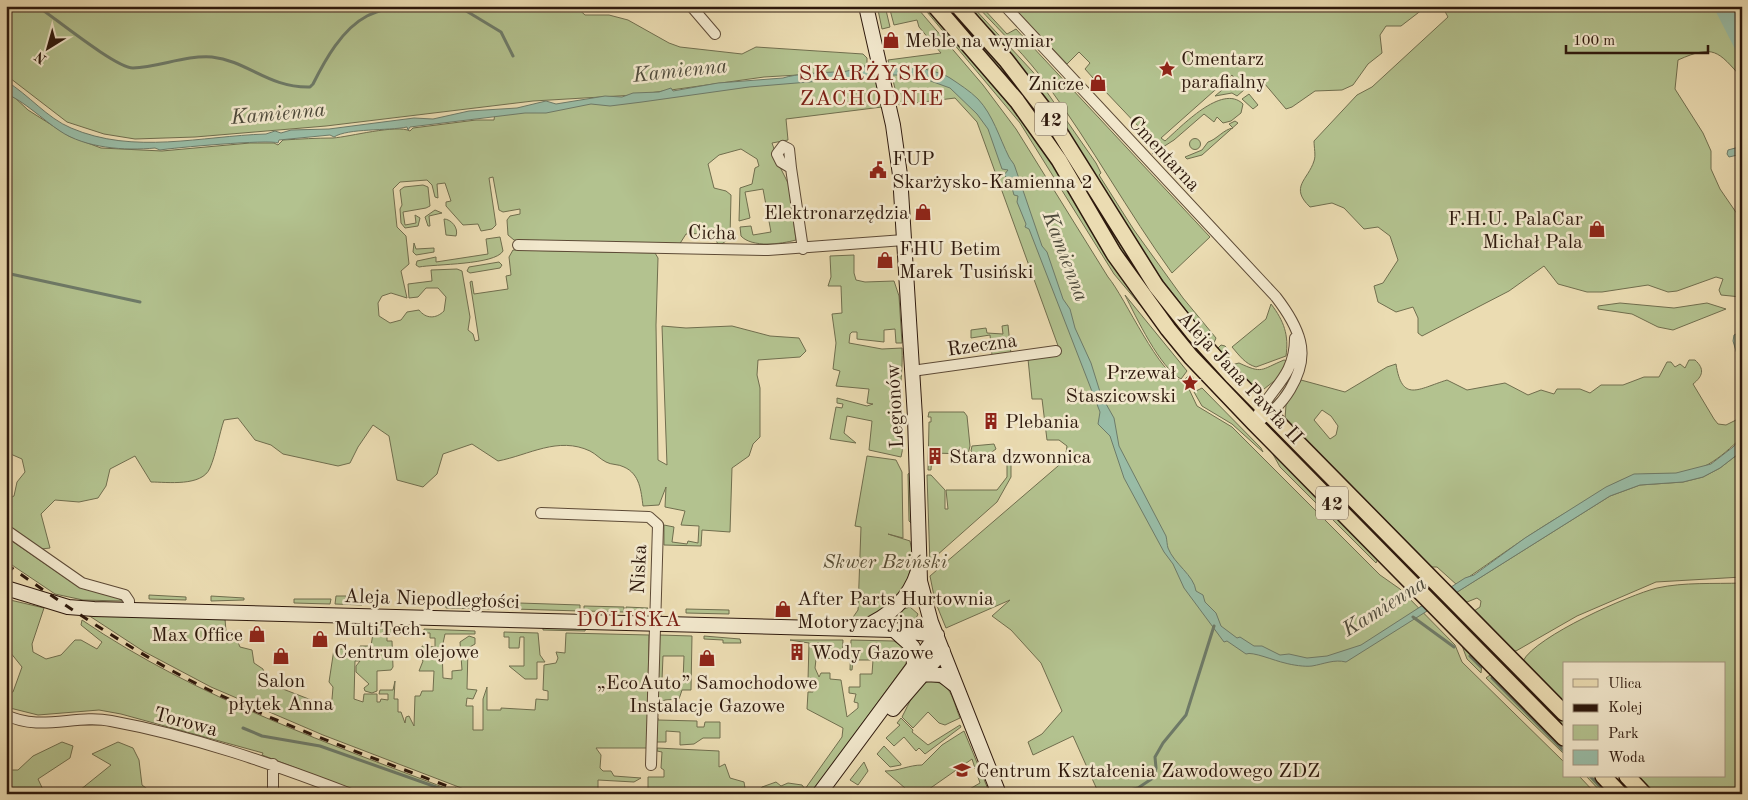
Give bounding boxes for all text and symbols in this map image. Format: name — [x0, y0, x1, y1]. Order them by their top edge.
north arrow — [22, 22, 72, 72]
scale bar — [1566, 22, 1708, 54]
shop icon: Meble na wymiar — [881, 30, 901, 50]
place label: Meble na wymiar — [905, 32, 1053, 52]
text: 100 m — [1573, 34, 1615, 49]
text: N — [32, 49, 49, 66]
place label: Cmentarz parafialny — [1181, 50, 1267, 93]
water label: Kamienna — [631, 56, 728, 87]
place icon: Cmentarz parafialny — [1157, 59, 1177, 79]
district label: SKARŻYSKO ZACHODNIE — [799, 60, 946, 110]
shop icon: Znicze — [1088, 73, 1108, 93]
place label: Znicze — [1028, 75, 1084, 95]
water label: Kamienna — [229, 100, 326, 129]
road number: 42 — [1035, 102, 1067, 136]
street label: Cmentarna — [1124, 113, 1203, 196]
place label: FUP Skarżysko-Kamienna 2 — [892, 150, 1093, 193]
public building icon: FUP Skarżysko-Kamienna 2 — [868, 160, 888, 180]
shop icon: Elektronarzędzia — [913, 202, 933, 222]
place label: Elektronarzędzia — [764, 204, 909, 224]
water label: Kamienna — [1037, 208, 1091, 305]
place label: F.H.U. PalaCar Michał Pala — [1448, 210, 1583, 253]
shop icon: F.H.U. PalaCar Michał Pala — [1587, 219, 1607, 239]
street label: Cicha — [688, 224, 736, 244]
place label: FHU Betim Marek Tusiński — [899, 240, 1033, 283]
shop icon: FHU Betim Marek Tusiński — [875, 250, 895, 270]
street label: Aleja Jana Pawła II — [1173, 308, 1306, 449]
street label: Rzeczna — [946, 331, 1019, 361]
street label: Legionów — [884, 363, 908, 449]
place label: Przewał Staszicowski — [1066, 364, 1176, 407]
place icon: Przewał Staszicowski — [1180, 373, 1200, 393]
building icon: Plebania — [981, 411, 1001, 431]
place label: Plebania — [1005, 413, 1080, 433]
building icon: Stara dzwonnica — [925, 446, 945, 466]
place label: Stara dzwonnica — [949, 448, 1091, 468]
road number: 42 — [1316, 486, 1348, 520]
street label: Niska — [629, 544, 651, 594]
park label: Skwer Bziński — [823, 553, 948, 573]
water label: Kamienna — [1338, 573, 1431, 642]
street label: Aleja Niepodległości — [344, 587, 520, 613]
place label: After Parts Hurtownia Motoryzacyjna — [797, 590, 994, 633]
shop icon: After Parts Hurtownia Motoryzacyjna — [773, 599, 793, 619]
district label: DOLISKA — [576, 610, 682, 631]
place label: MultiTech. Centrum olejowe — [334, 620, 479, 663]
shop icon: Max Office — [247, 624, 267, 644]
place label: Max Office — [151, 626, 243, 646]
shop icon: MultiTech. Centrum olejowe — [310, 629, 330, 649]
building icon: Wody Gazowe — [787, 642, 807, 662]
place label: Wody Gazowe — [811, 644, 933, 664]
shop icon: Salon płytek Anna — [271, 646, 291, 666]
shop icon: „EcoAuto” Samochodowe Instalacje Gazowe — [697, 648, 717, 668]
legend — [1563, 662, 1726, 778]
place label: Salon płytek Anna — [228, 672, 334, 715]
place label: „EcoAuto” Samochodowe Instalacje Gazowe — [597, 674, 817, 717]
text: Ulica — [1608, 677, 1642, 692]
text: Kolej — [1608, 701, 1643, 716]
street label: Torowa — [151, 705, 220, 741]
text: Park — [1608, 727, 1639, 742]
text: Woda — [1608, 751, 1646, 766]
school or university icon: Centrum Kształcenia Zawodowego ZDZ — [952, 760, 972, 780]
place label: Centrum Kształcenia Zawodowego ZDZ — [976, 762, 1320, 782]

